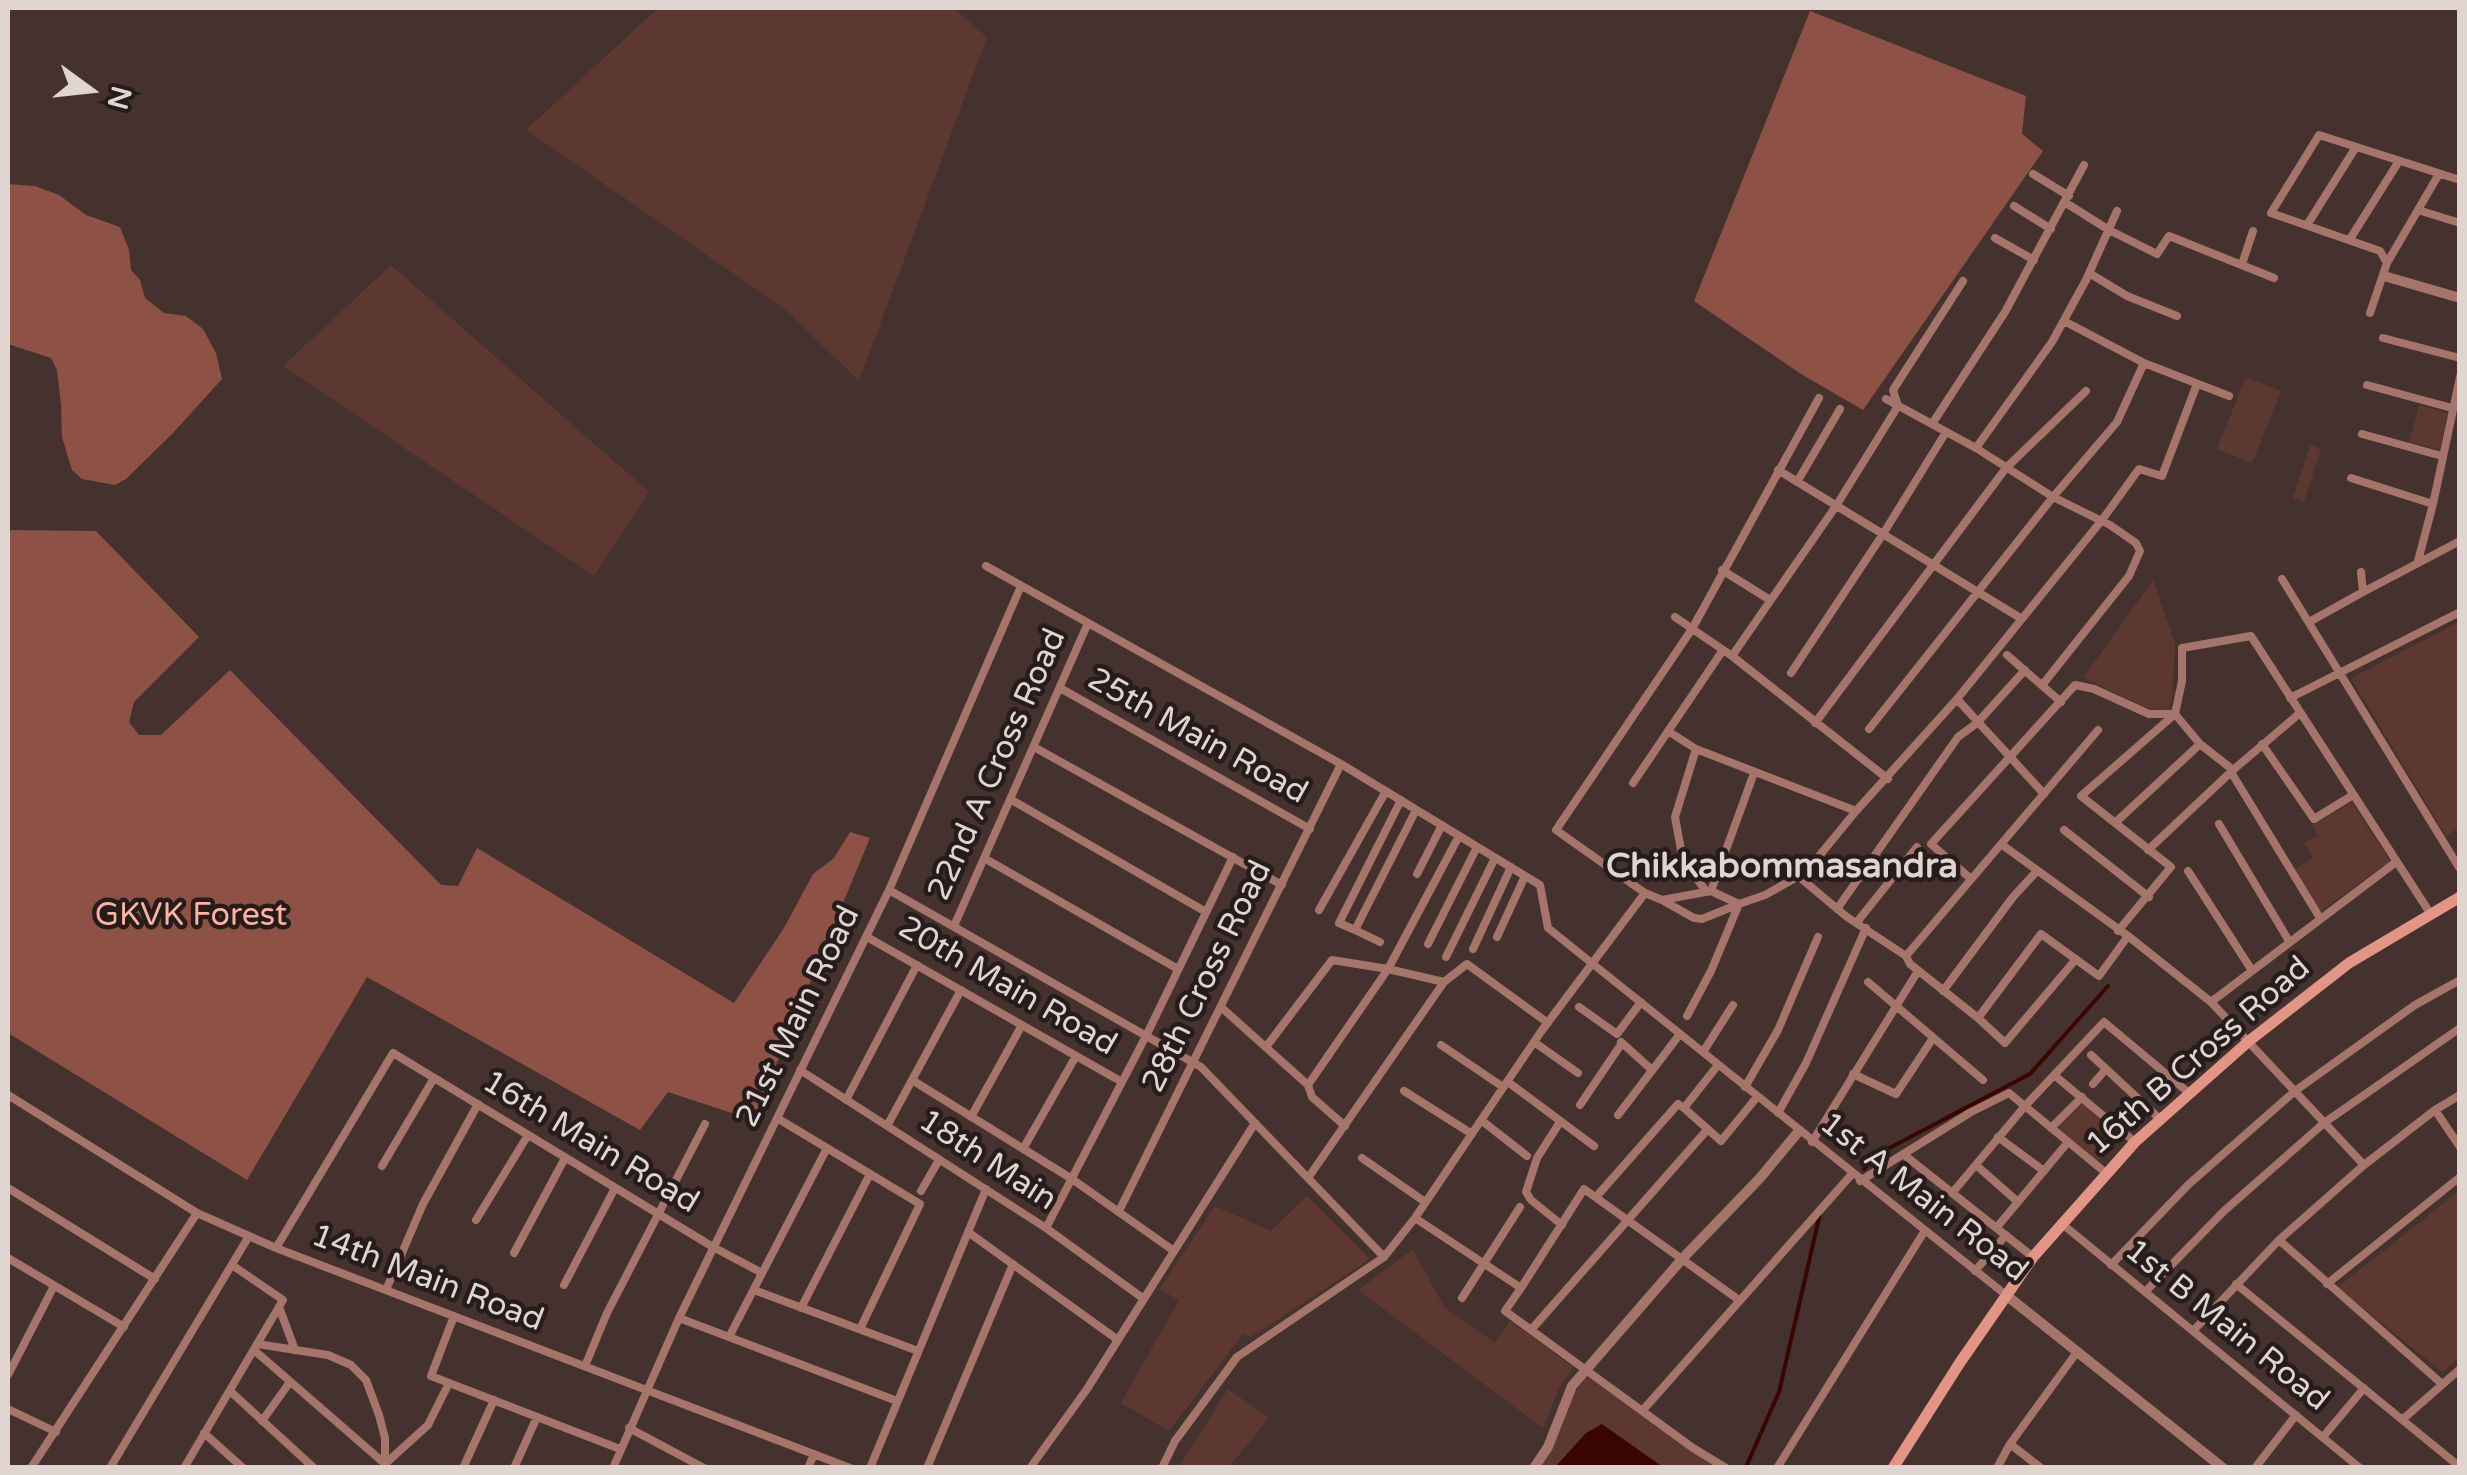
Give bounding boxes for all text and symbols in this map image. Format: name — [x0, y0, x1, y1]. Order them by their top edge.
north arrow — [40, 40, 140, 140]
text: N — [100, 82, 138, 113]
street label: 22nd A Cross Road — [921, 623, 1075, 907]
street label: 25th Main Road — [1080, 661, 1314, 813]
district label: Chikkabommasandra — [1606, 847, 1958, 889]
street label: 28th Cross Road — [1135, 855, 1281, 1099]
park label: GKVK Forest — [95, 898, 287, 936]
street label: 21st Main Road — [729, 900, 869, 1134]
street label: 20th Main Road — [891, 909, 1123, 1065]
street label: 16th B Cross Road — [2079, 950, 2319, 1164]
street label: 16th Main Road — [475, 1063, 705, 1223]
street label: 18th Main — [911, 1102, 1063, 1220]
street label: 1st A Main Road — [1811, 1105, 2035, 1291]
street label: 14th Main Road — [306, 1217, 548, 1341]
street label: 1st B Main Road — [2116, 1232, 2336, 1420]

